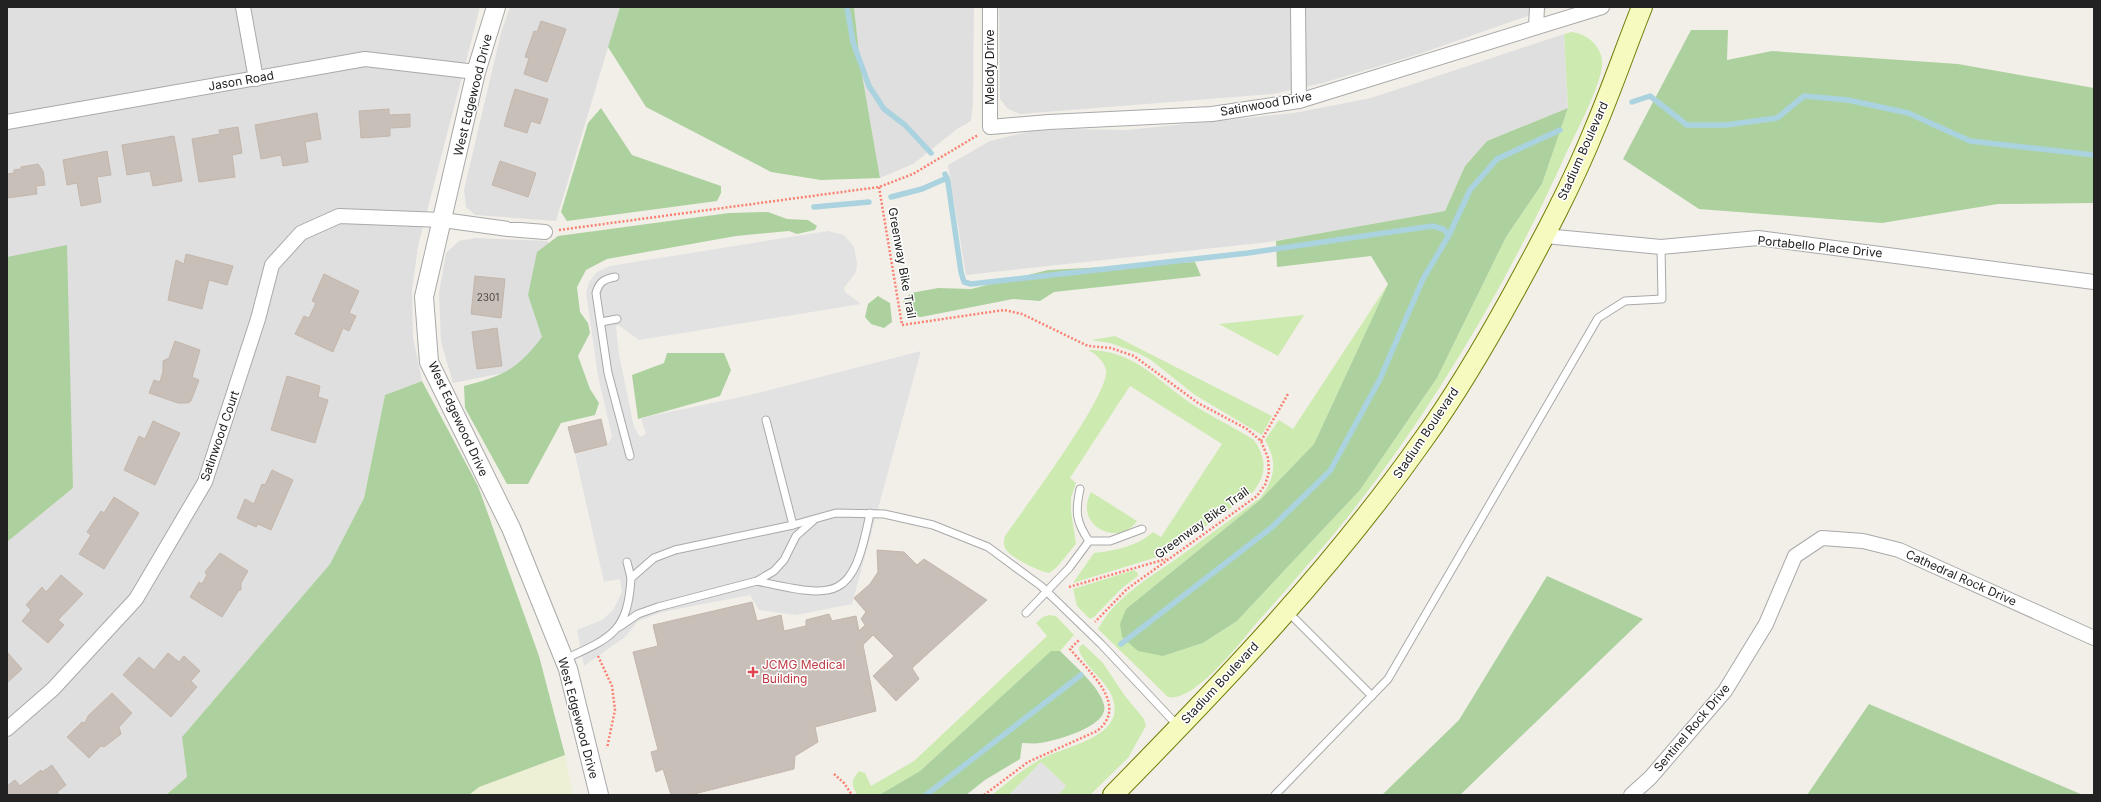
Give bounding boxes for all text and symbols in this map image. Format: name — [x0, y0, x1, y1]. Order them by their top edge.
street label: Melody Drive — [982, 29, 997, 105]
street label: West Edgewood Drive — [450, 32, 495, 157]
street label: Jason Road — [207, 67, 275, 94]
street label: Satinwood Drive — [1219, 88, 1313, 119]
street label: Stadium Boulevard — [1554, 99, 1611, 203]
street label: Greenway Bike Trail — [885, 206, 920, 320]
street label: Portabello Place Drive — [1757, 232, 1883, 261]
house number: 2301 — [477, 291, 499, 303]
street label: West Edgewood Drive — [425, 359, 492, 479]
street label: Stadium Boulevard — [1390, 384, 1462, 481]
street label: Satinwood Court — [197, 389, 242, 483]
street label: Greenway Bike Trail — [1152, 483, 1252, 562]
street label: Cathedral Rock Drive — [1903, 546, 2019, 609]
street label: Stadium Boulevard — [1178, 639, 1261, 727]
street label: West Edgewood Drive — [555, 656, 602, 780]
place label: JCMG Medical Building — [762, 657, 846, 686]
marker: JCMG Medical Building — [747, 666, 759, 678]
street label: Sentinel Rock Drive — [1650, 681, 1733, 775]

